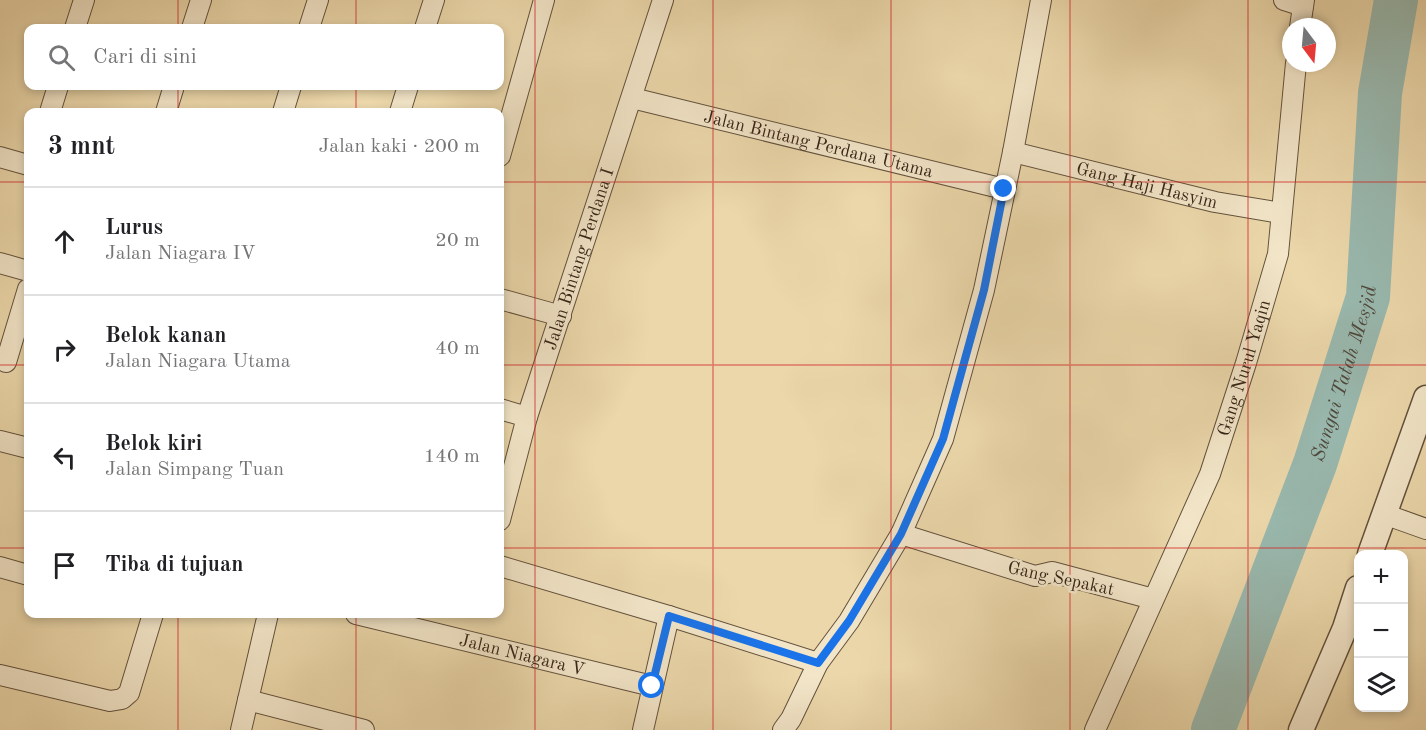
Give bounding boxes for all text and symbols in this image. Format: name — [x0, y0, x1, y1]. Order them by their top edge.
north arrow — [1282, 18, 1336, 72]
search box — [24, 24, 504, 90]
icon: search — [45, 41, 78, 74]
text: Cari di sini — [93, 46, 197, 68]
street label: Jalan Bintang Perdana Utama — [702, 108, 935, 181]
text: 3 mnt — [48, 134, 115, 160]
text: Jalan kaki · 200 m — [318, 137, 480, 157]
street label: Gang Haji Hasyim — [1074, 160, 1219, 212]
street label: Jalan Bintang Perdana I — [542, 166, 618, 352]
route end — [990, 175, 1016, 201]
text: Lurus — [105, 217, 163, 239]
icon: ahead — [48, 225, 81, 258]
text: 20 m — [435, 231, 480, 251]
text: Jalan Niagara IV — [105, 244, 256, 264]
water label: Sungai Tatah Mesjid — [1309, 285, 1381, 464]
street label: Gang Nurul Yaqin — [1215, 298, 1274, 438]
text: Belok kanan — [105, 325, 227, 347]
icon: right — [48, 333, 81, 366]
text: 40 m — [435, 339, 480, 359]
text: Jalan Niagara Utama — [105, 352, 291, 372]
text: Belok kiri — [105, 433, 202, 455]
icon: left — [48, 441, 81, 474]
text: 140 m — [424, 447, 480, 467]
text: Jalan Simpang Tuan — [105, 460, 284, 480]
icon: arrive — [48, 549, 81, 582]
map controls — [1354, 550, 1408, 712]
button: + — [1354, 550, 1408, 604]
text: Tiba di tujuan — [105, 554, 243, 576]
street label: Gang Sepakat — [1006, 559, 1116, 599]
button: − — [1354, 604, 1408, 658]
street label: Jalan Niagara V — [457, 631, 587, 679]
button: layers — [1354, 658, 1408, 712]
route start — [638, 672, 664, 698]

